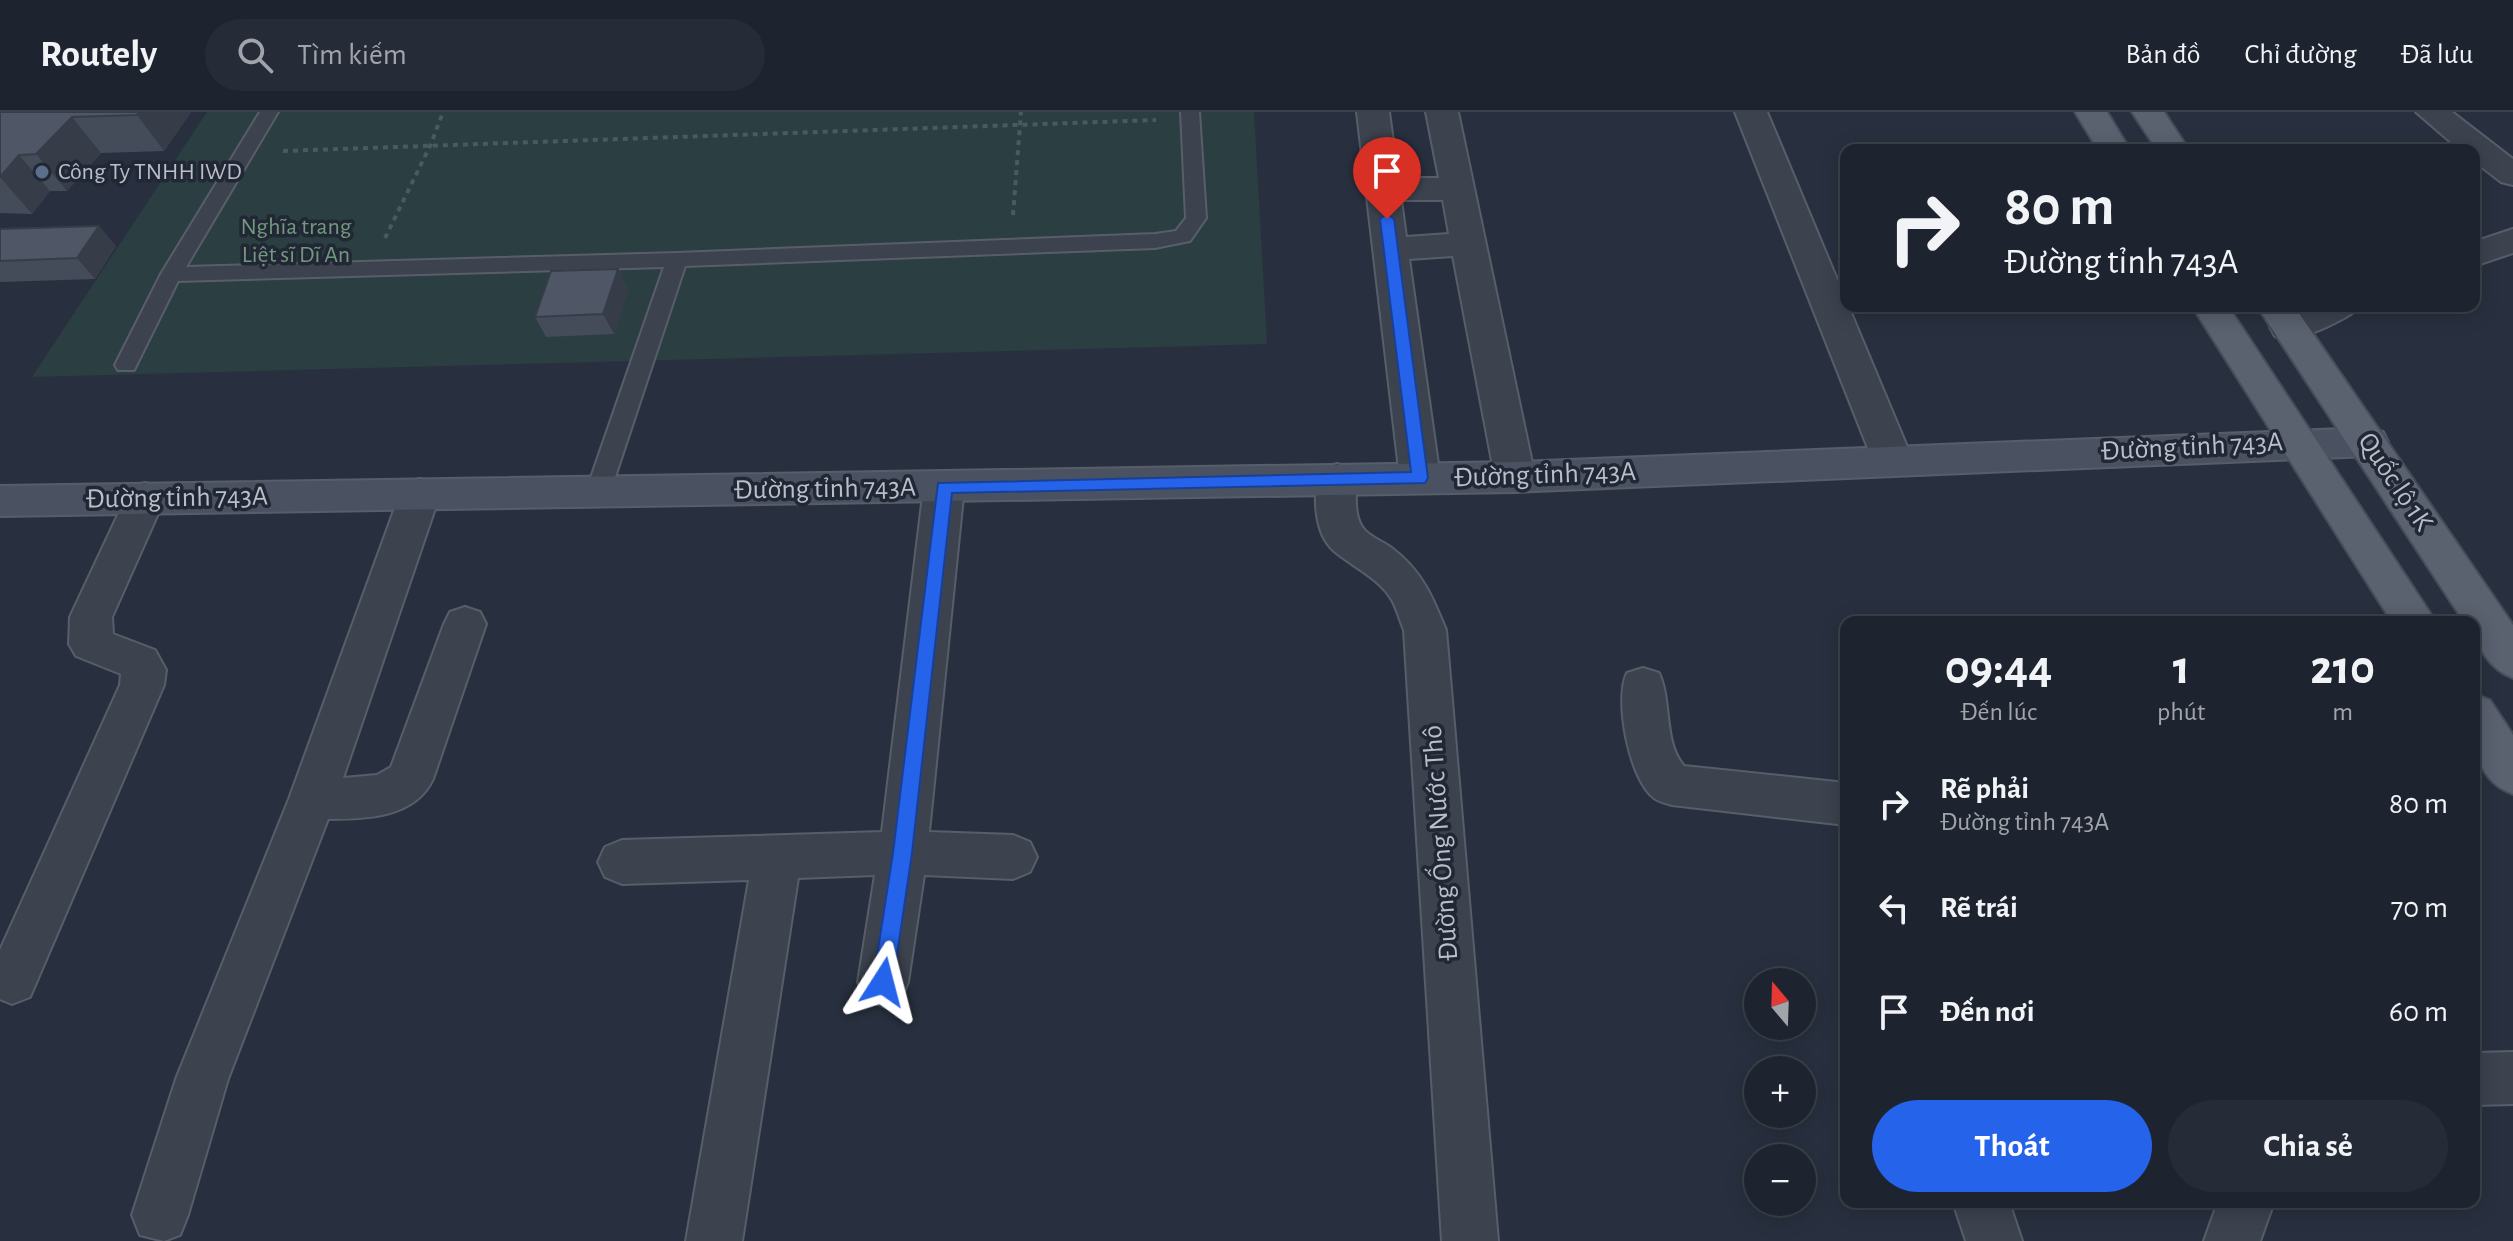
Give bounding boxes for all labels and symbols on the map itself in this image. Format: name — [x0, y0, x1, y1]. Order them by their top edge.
pin — [1353, 137, 1421, 219]
place label: Công Ty TNHH IWD — [58, 160, 242, 184]
marker: Công Ty TNHH IWD — [33, 163, 51, 181]
park label: Nghĩa trang Liệt sĩ Dĩ An — [241, 215, 352, 267]
street label: Đường tỉnh 743A — [2100, 428, 2284, 466]
street label: Quốc lộ 1K — [2352, 428, 2438, 537]
street label: Đường tỉnh 743A — [1453, 458, 1637, 492]
street label: Đường tỉnh 743A — [734, 473, 916, 505]
street label: Đường tỉnh 743A — [86, 482, 268, 514]
street label: Đường Ống Nước Thô — [1414, 724, 1463, 962]
position arrow — [841, 940, 925, 1024]
north arrow — [1744, 968, 1816, 1040]

